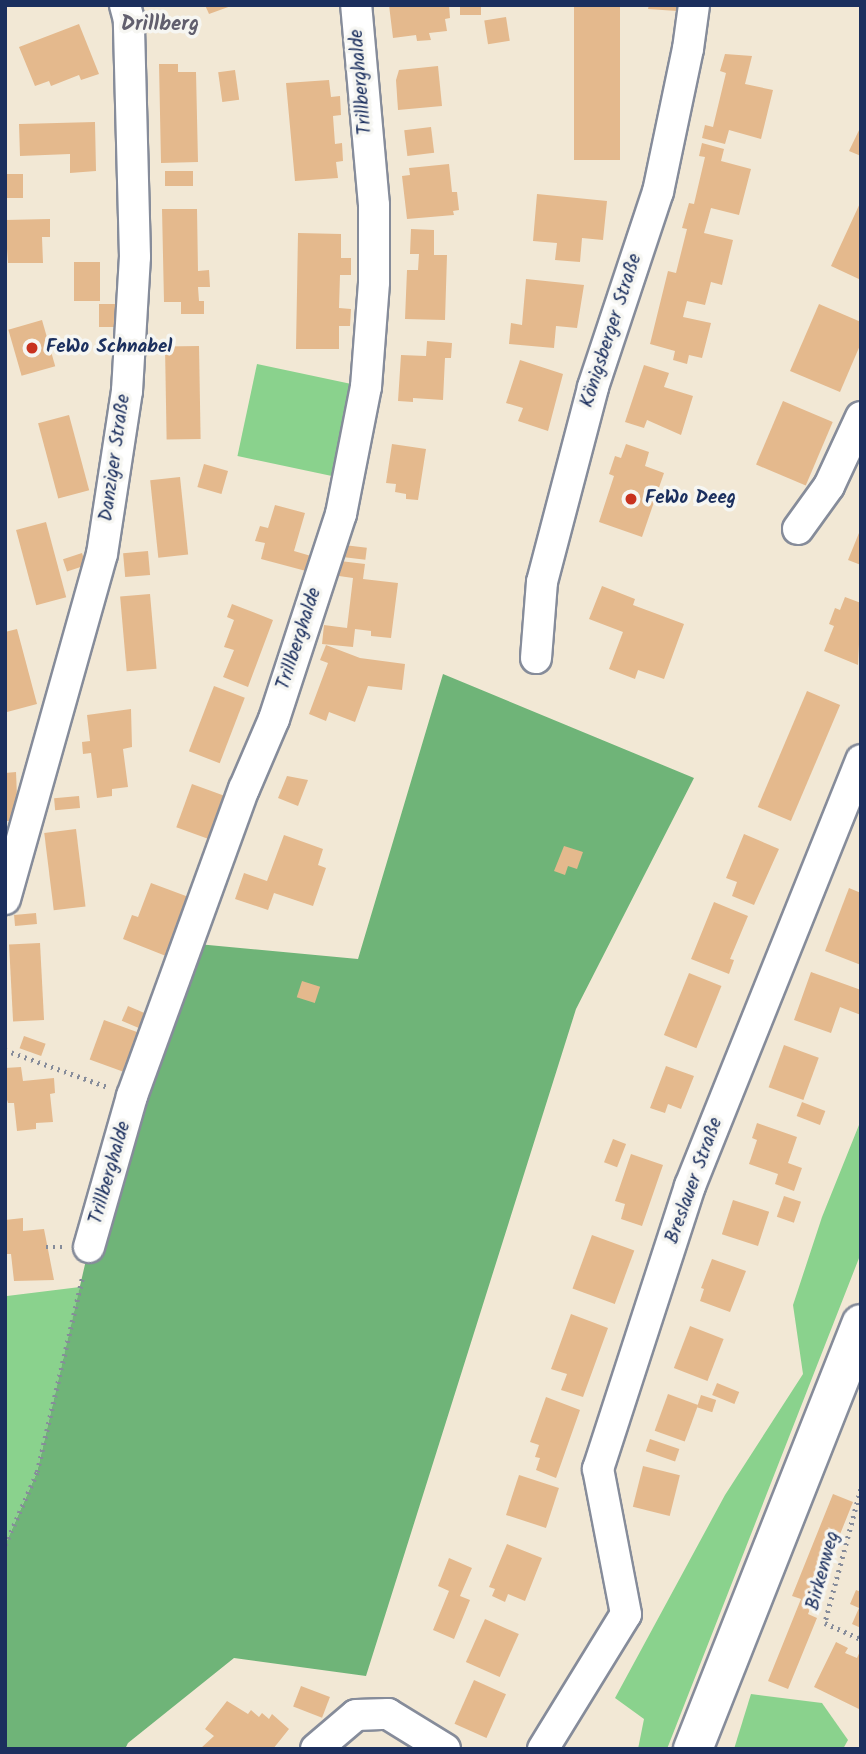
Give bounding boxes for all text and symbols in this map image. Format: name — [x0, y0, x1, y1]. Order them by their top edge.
district label: Drillberg — [121, 12, 199, 38]
street label: Trillberghalde — [346, 28, 378, 136]
street label: Königsberger Straße — [576, 251, 648, 411]
place label: FeWo Schnabel — [46, 337, 172, 359]
marker: FeWo Schnabel — [24, 340, 40, 356]
street label: Danziger Straße — [96, 393, 136, 523]
place label: FeWo Deeg — [645, 488, 736, 510]
marker: FeWo Deeg — [623, 491, 639, 507]
street label: Trillberghalde — [273, 585, 327, 693]
street label: Breslauer Straße — [662, 1115, 728, 1247]
street label: Trillberghalde — [85, 1119, 137, 1227]
street label: Birkenweg — [803, 1529, 845, 1613]

